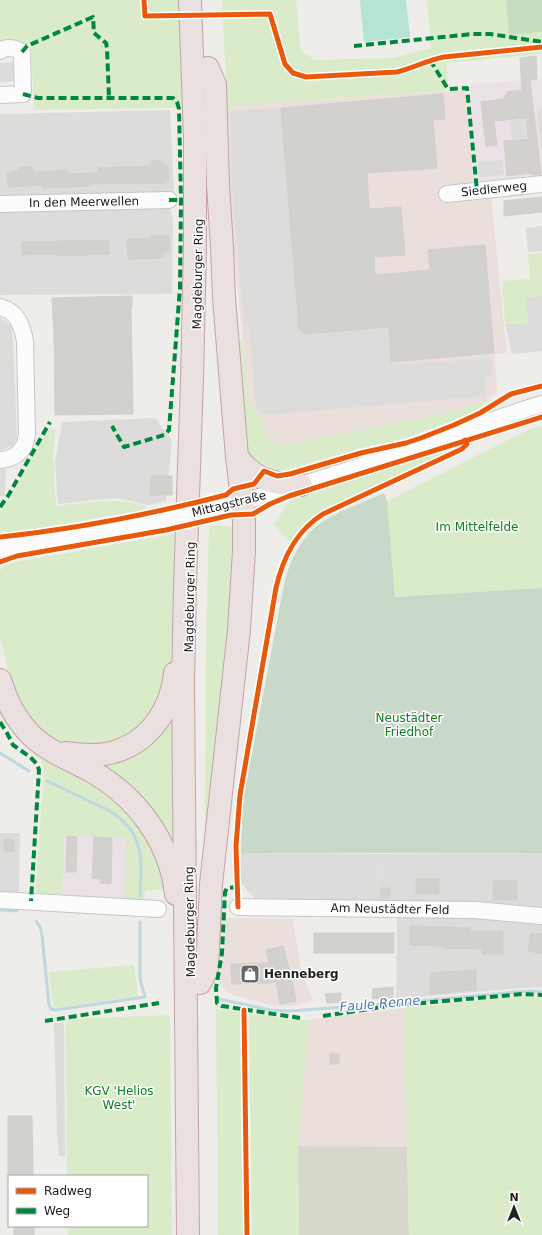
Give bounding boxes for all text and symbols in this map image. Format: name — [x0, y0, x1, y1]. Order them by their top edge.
street label: Siedlerweg — [460, 179, 528, 199]
street label: In den Meerwellen — [29, 194, 139, 210]
street label: Magdeburger Ring — [190, 218, 206, 330]
street label: Mittagstraße — [190, 488, 268, 520]
park label: Im Mittelfelde — [436, 520, 518, 534]
street label: Magdeburger Ring — [182, 541, 198, 653]
park label: Neustädter Friedhof — [376, 711, 443, 739]
street label: Magdeburger Ring — [182, 866, 198, 978]
street label: Am Neustädter Feld — [330, 901, 450, 917]
shop icon: Henneberg — [239, 963, 261, 985]
place label: Henneberg — [264, 967, 339, 981]
water label: Faule Renne — [339, 992, 421, 1014]
park label: KGV 'Helios West' — [84, 1084, 154, 1112]
legend — [8, 1175, 148, 1227]
text: Radweg — [44, 1184, 92, 1198]
north arrow — [494, 1187, 534, 1227]
text: N — [509, 1191, 519, 1204]
text: Weg — [44, 1204, 70, 1218]

